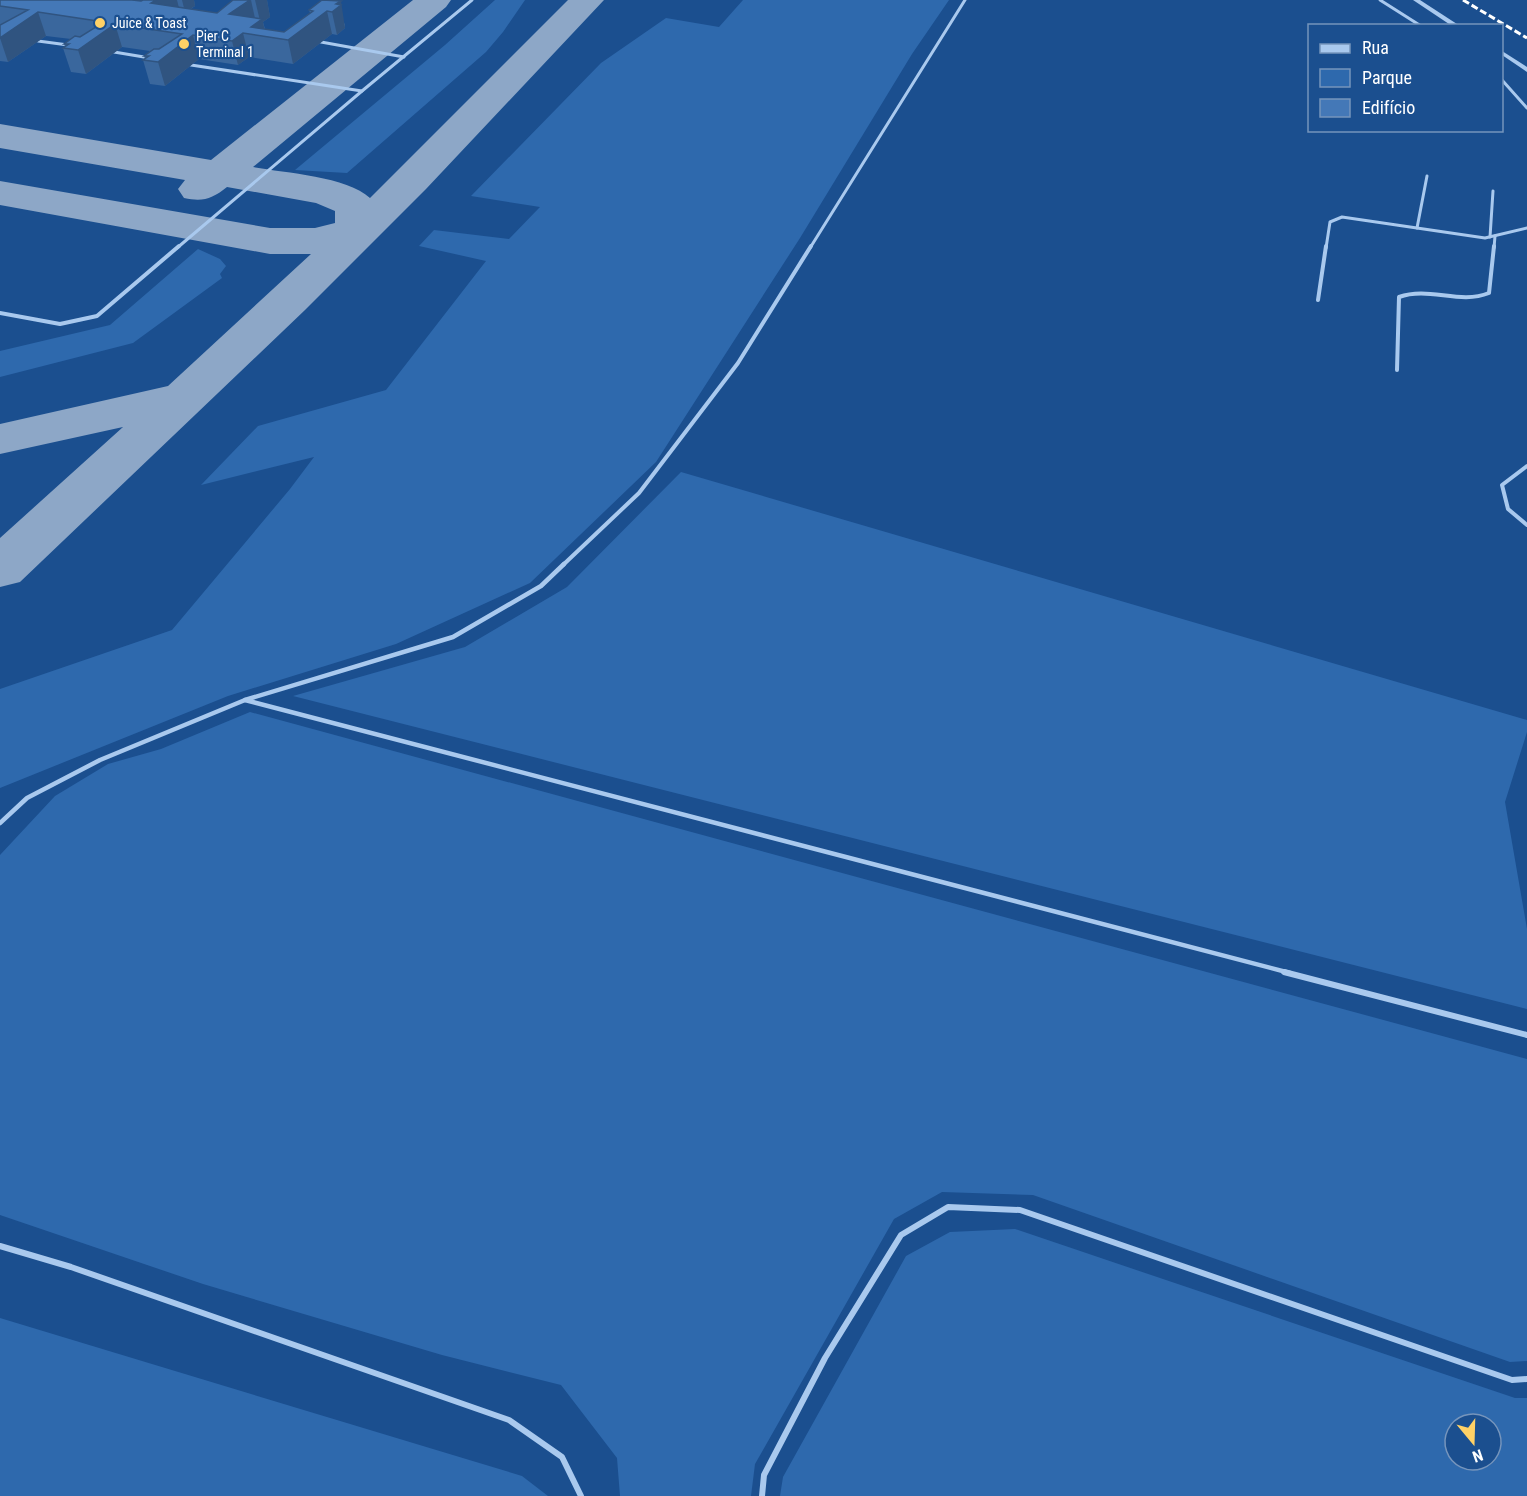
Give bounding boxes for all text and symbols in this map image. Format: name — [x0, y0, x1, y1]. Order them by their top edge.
place label: Juice & Toast — [112, 15, 186, 31]
marker: Juice & Toast — [93, 16, 107, 30]
legend — [1308, 24, 1503, 132]
place label: Pier C Terminal 1 — [196, 28, 254, 60]
marker: Pier C Terminal 1 — [177, 37, 191, 51]
text: Rua — [1362, 37, 1389, 58]
text: Parque — [1362, 67, 1412, 88]
text: Edifício — [1362, 97, 1415, 118]
north arrow — [1443, 1412, 1503, 1472]
text: N — [1470, 1445, 1485, 1466]

